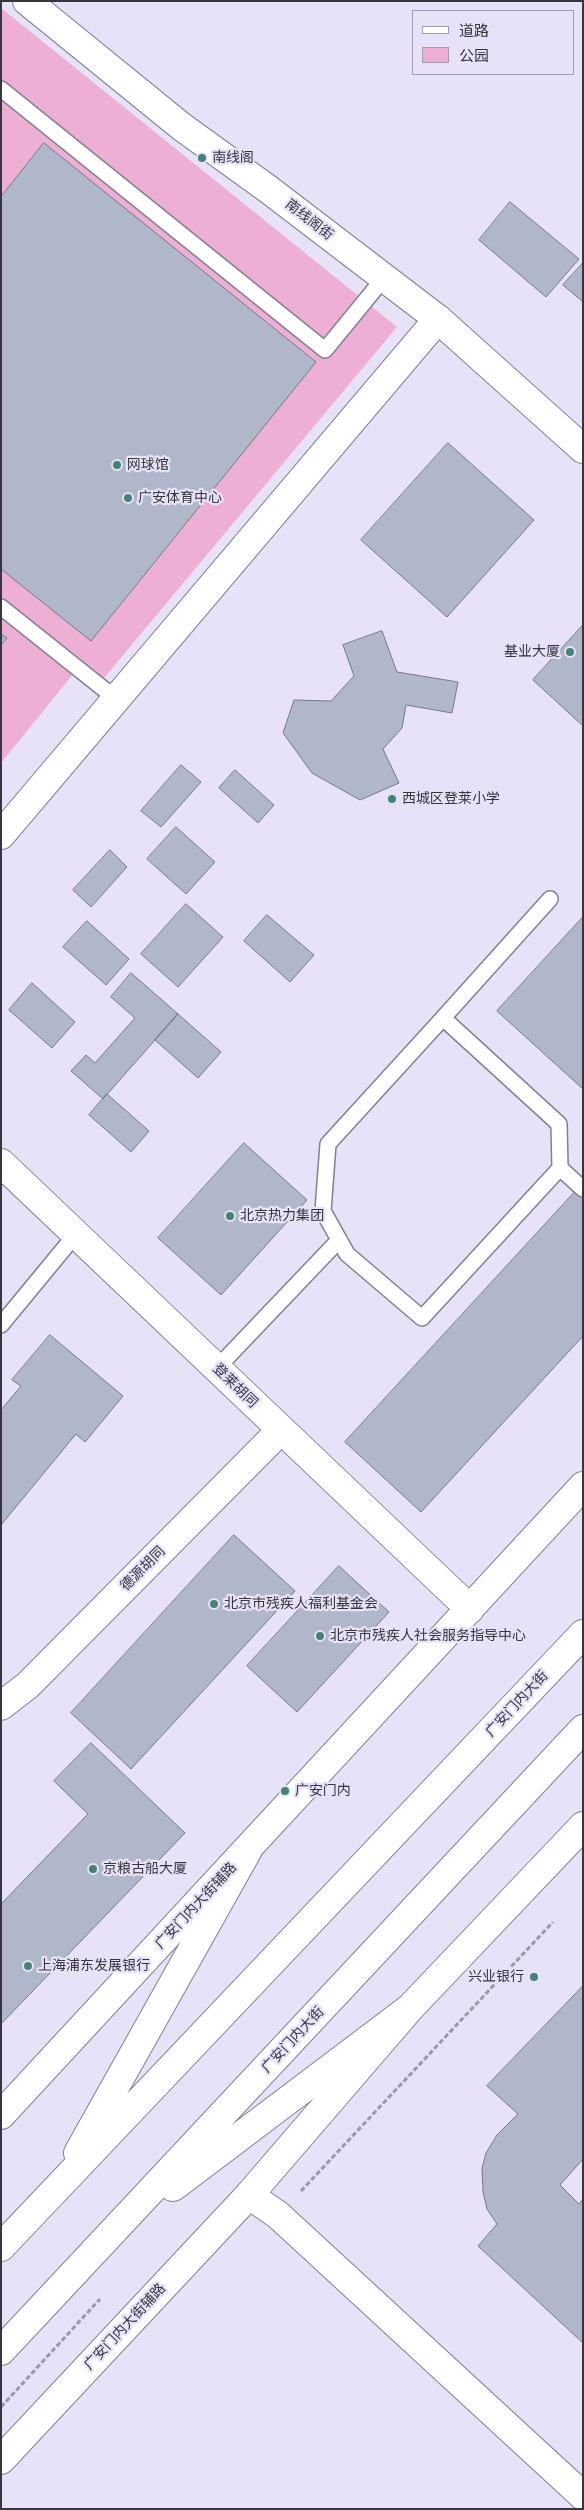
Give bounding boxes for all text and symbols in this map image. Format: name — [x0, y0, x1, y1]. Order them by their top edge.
legend — [412, 10, 574, 75]
text: 道路 — [459, 22, 489, 40]
text: 公园 — [459, 47, 489, 65]
place label: 南线阁 — [212, 150, 254, 166]
marker: 南线阁 — [196, 152, 208, 164]
street label: 南线阁街 — [282, 196, 336, 244]
place label: 网球馆 — [127, 457, 169, 473]
marker: 网球馆 — [111, 459, 123, 471]
place label: 广安体育中心 — [138, 490, 222, 506]
marker: 广安体育中心 — [122, 492, 134, 504]
place label: 基业大厦 — [504, 644, 560, 660]
marker: 基业大厦 — [564, 646, 576, 658]
place label: 西城区登莱小学 — [402, 791, 500, 807]
marker: 西城区登莱小学 — [386, 793, 398, 805]
place label: 北京热力集团 — [240, 1208, 324, 1224]
marker: 北京热力集团 — [224, 1210, 236, 1222]
street label: 登莱胡同 — [209, 1361, 261, 1411]
street label: 德源胡同 — [117, 1543, 169, 1595]
place label: 北京市残疾人福利基金会 — [224, 1596, 378, 1612]
marker: 北京市残疾人福利基金会 — [208, 1598, 220, 1610]
place label: 北京市残疾人社会服务指导中心 — [330, 1628, 526, 1644]
marker: 北京市残疾人社会服务指导中心 — [314, 1630, 326, 1642]
street label: 广安门内大街 — [482, 1668, 552, 1740]
place label: 广安门内 — [295, 1783, 351, 1799]
marker: 广安门内 — [279, 1785, 291, 1797]
street label: 广安门内大街辅路 — [152, 1859, 240, 1953]
place label: 京粮古船大厦 — [103, 1861, 187, 1877]
marker: 京粮古船大厦 — [87, 1863, 99, 1875]
place label: 上海浦东发展银行 — [38, 1958, 150, 1974]
marker: 上海浦东发展银行 — [22, 1960, 34, 1972]
place label: 兴业银行 — [468, 1969, 524, 1985]
marker: 兴业银行 — [528, 1971, 540, 1983]
street label: 广安门内大街 — [258, 2004, 328, 2076]
street label: 广安门内大街辅路 — [81, 2280, 169, 2374]

